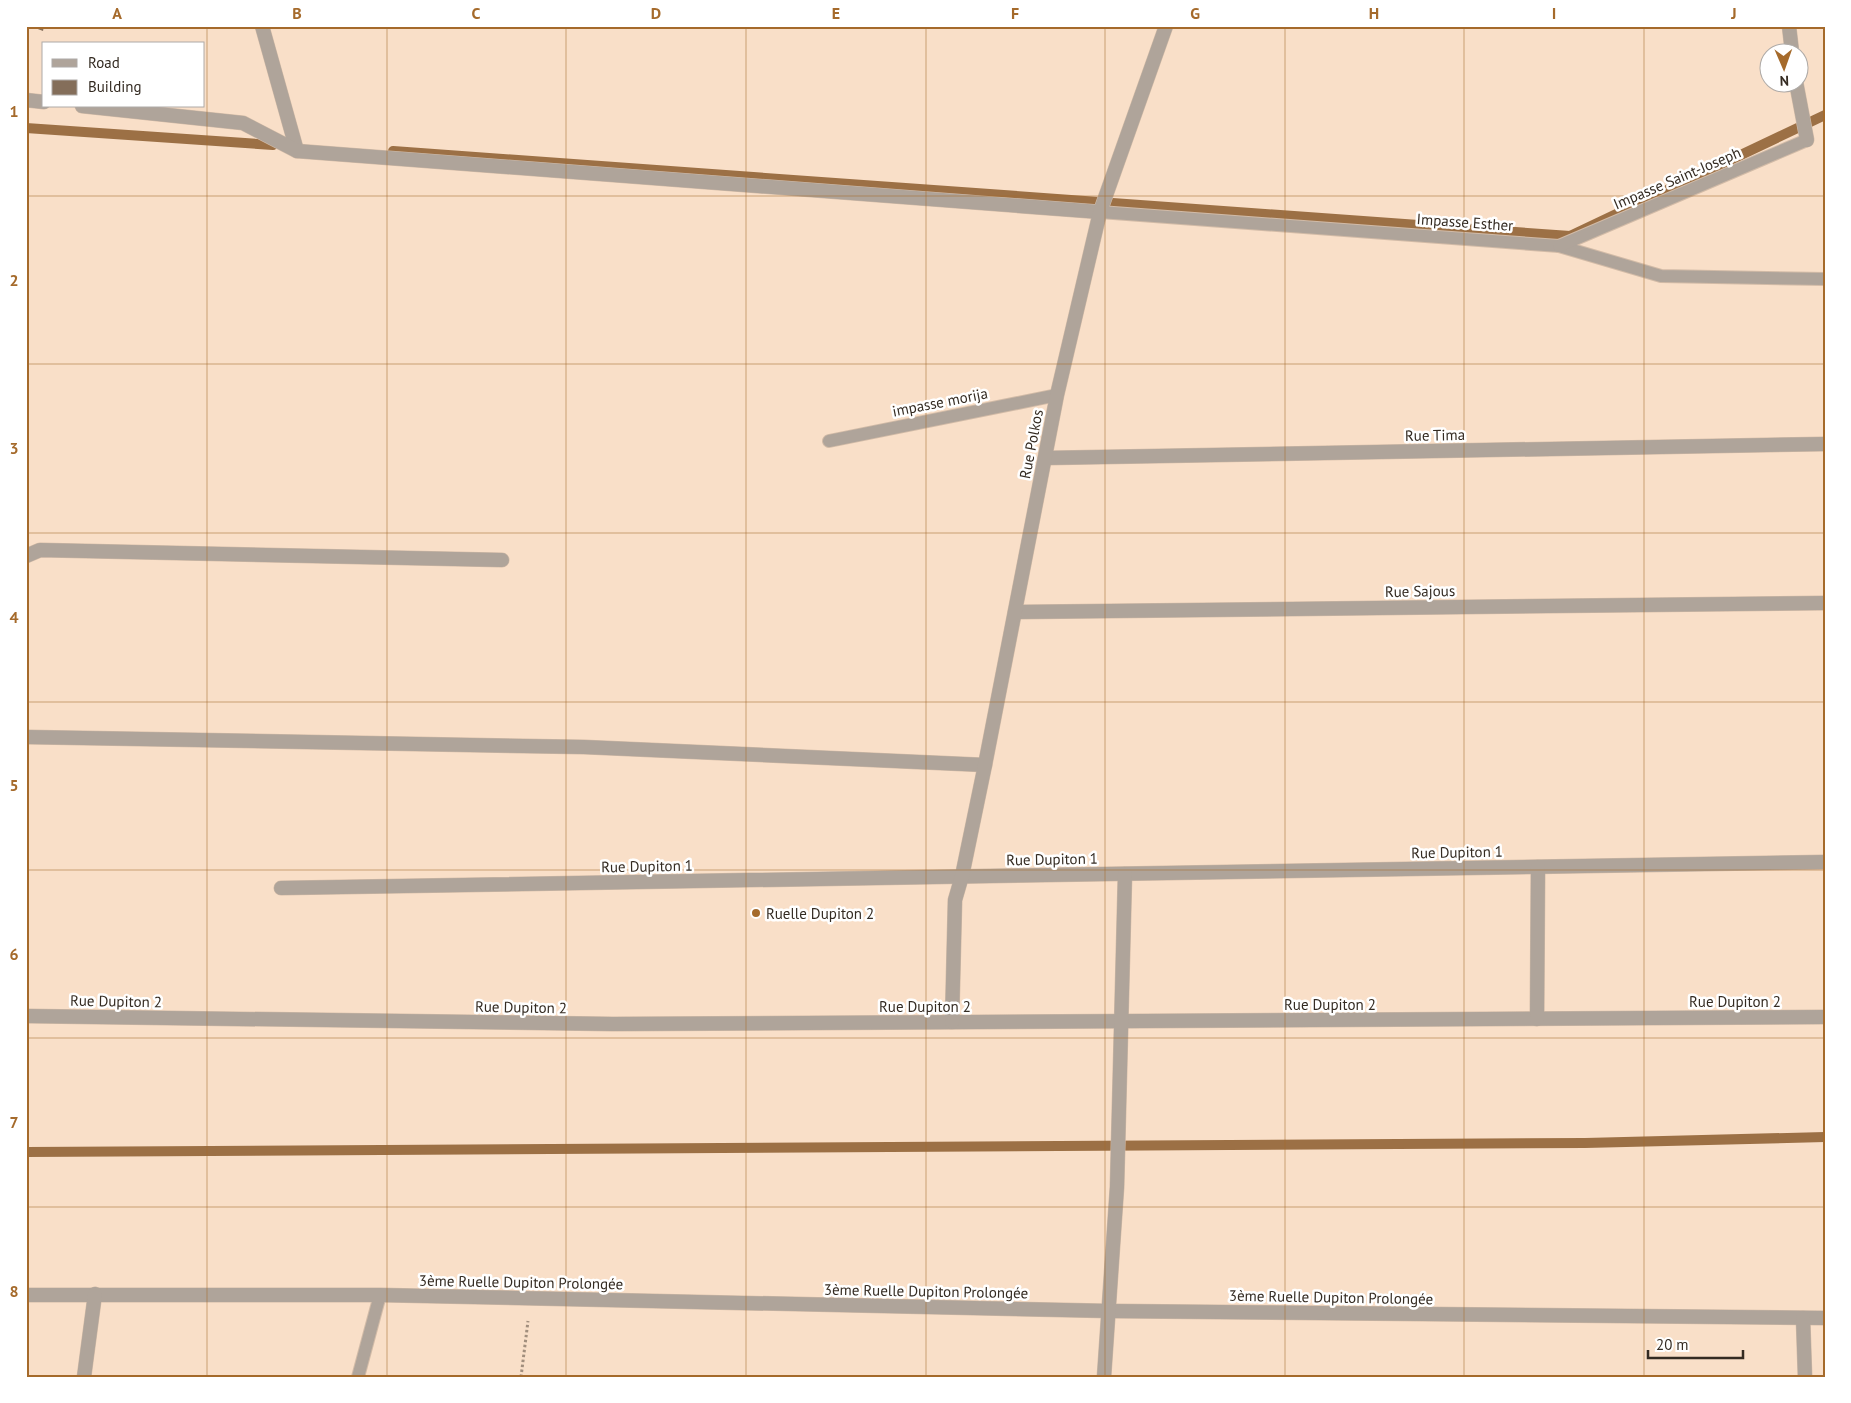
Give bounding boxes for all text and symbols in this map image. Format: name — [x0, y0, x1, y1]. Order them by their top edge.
text: A — [112, 3, 122, 23]
text: B — [292, 3, 302, 23]
text: C — [472, 3, 481, 23]
text: D — [651, 3, 661, 23]
text: E — [832, 3, 840, 23]
text: F — [1011, 3, 1019, 23]
text: G — [1190, 3, 1200, 23]
text: H — [1369, 3, 1379, 23]
text: I — [1552, 3, 1556, 23]
text: J — [1730, 3, 1737, 23]
legend — [42, 42, 205, 108]
north arrow — [1758, 42, 1808, 92]
text: Road — [88, 53, 120, 72]
text: N — [1780, 72, 1789, 90]
text: Building — [88, 77, 142, 96]
text: 1 — [9, 101, 19, 121]
street label: Impasse Saint-Joseph — [1610, 143, 1744, 213]
street label: Impasse Esther — [1416, 209, 1514, 235]
text: 2 — [9, 270, 19, 290]
street label: impasse morija — [891, 383, 989, 421]
street label: Rue Polkos — [1015, 408, 1047, 480]
street label: Rue Tima — [1405, 425, 1465, 445]
text: 3 — [9, 438, 19, 458]
street label: Rue Sajous — [1385, 581, 1455, 601]
text: 4 — [9, 607, 19, 627]
text: 5 — [9, 775, 19, 795]
street label: Rue Dupiton 1 — [1411, 842, 1503, 862]
street label: Rue Dupiton 1 — [1006, 849, 1098, 869]
street label: Rue Dupiton 1 — [601, 856, 693, 876]
place label: Ruelle Dupiton 2 — [766, 904, 874, 923]
marker: Ruelle Dupiton 2 — [750, 907, 762, 919]
text: 6 — [9, 944, 19, 964]
street label: Rue Dupiton 2 — [70, 991, 162, 1011]
street label: Rue Dupiton 2 — [1689, 992, 1781, 1011]
street label: Rue Dupiton 2 — [1284, 995, 1376, 1014]
street label: Rue Dupiton 2 — [475, 997, 567, 1017]
street label: Rue Dupiton 2 — [879, 997, 971, 1016]
text: 7 — [9, 1112, 19, 1132]
street label: 3ème Ruelle Dupiton Prolongée — [419, 1271, 623, 1293]
street label: 3ème Ruelle Dupiton Prolongée — [824, 1280, 1028, 1302]
text: 8 — [9, 1281, 19, 1301]
street label: 3ème Ruelle Dupiton Prolongée — [1229, 1286, 1433, 1308]
scale bar — [1648, 1328, 1744, 1360]
text: 20 m — [1656, 1335, 1689, 1354]

